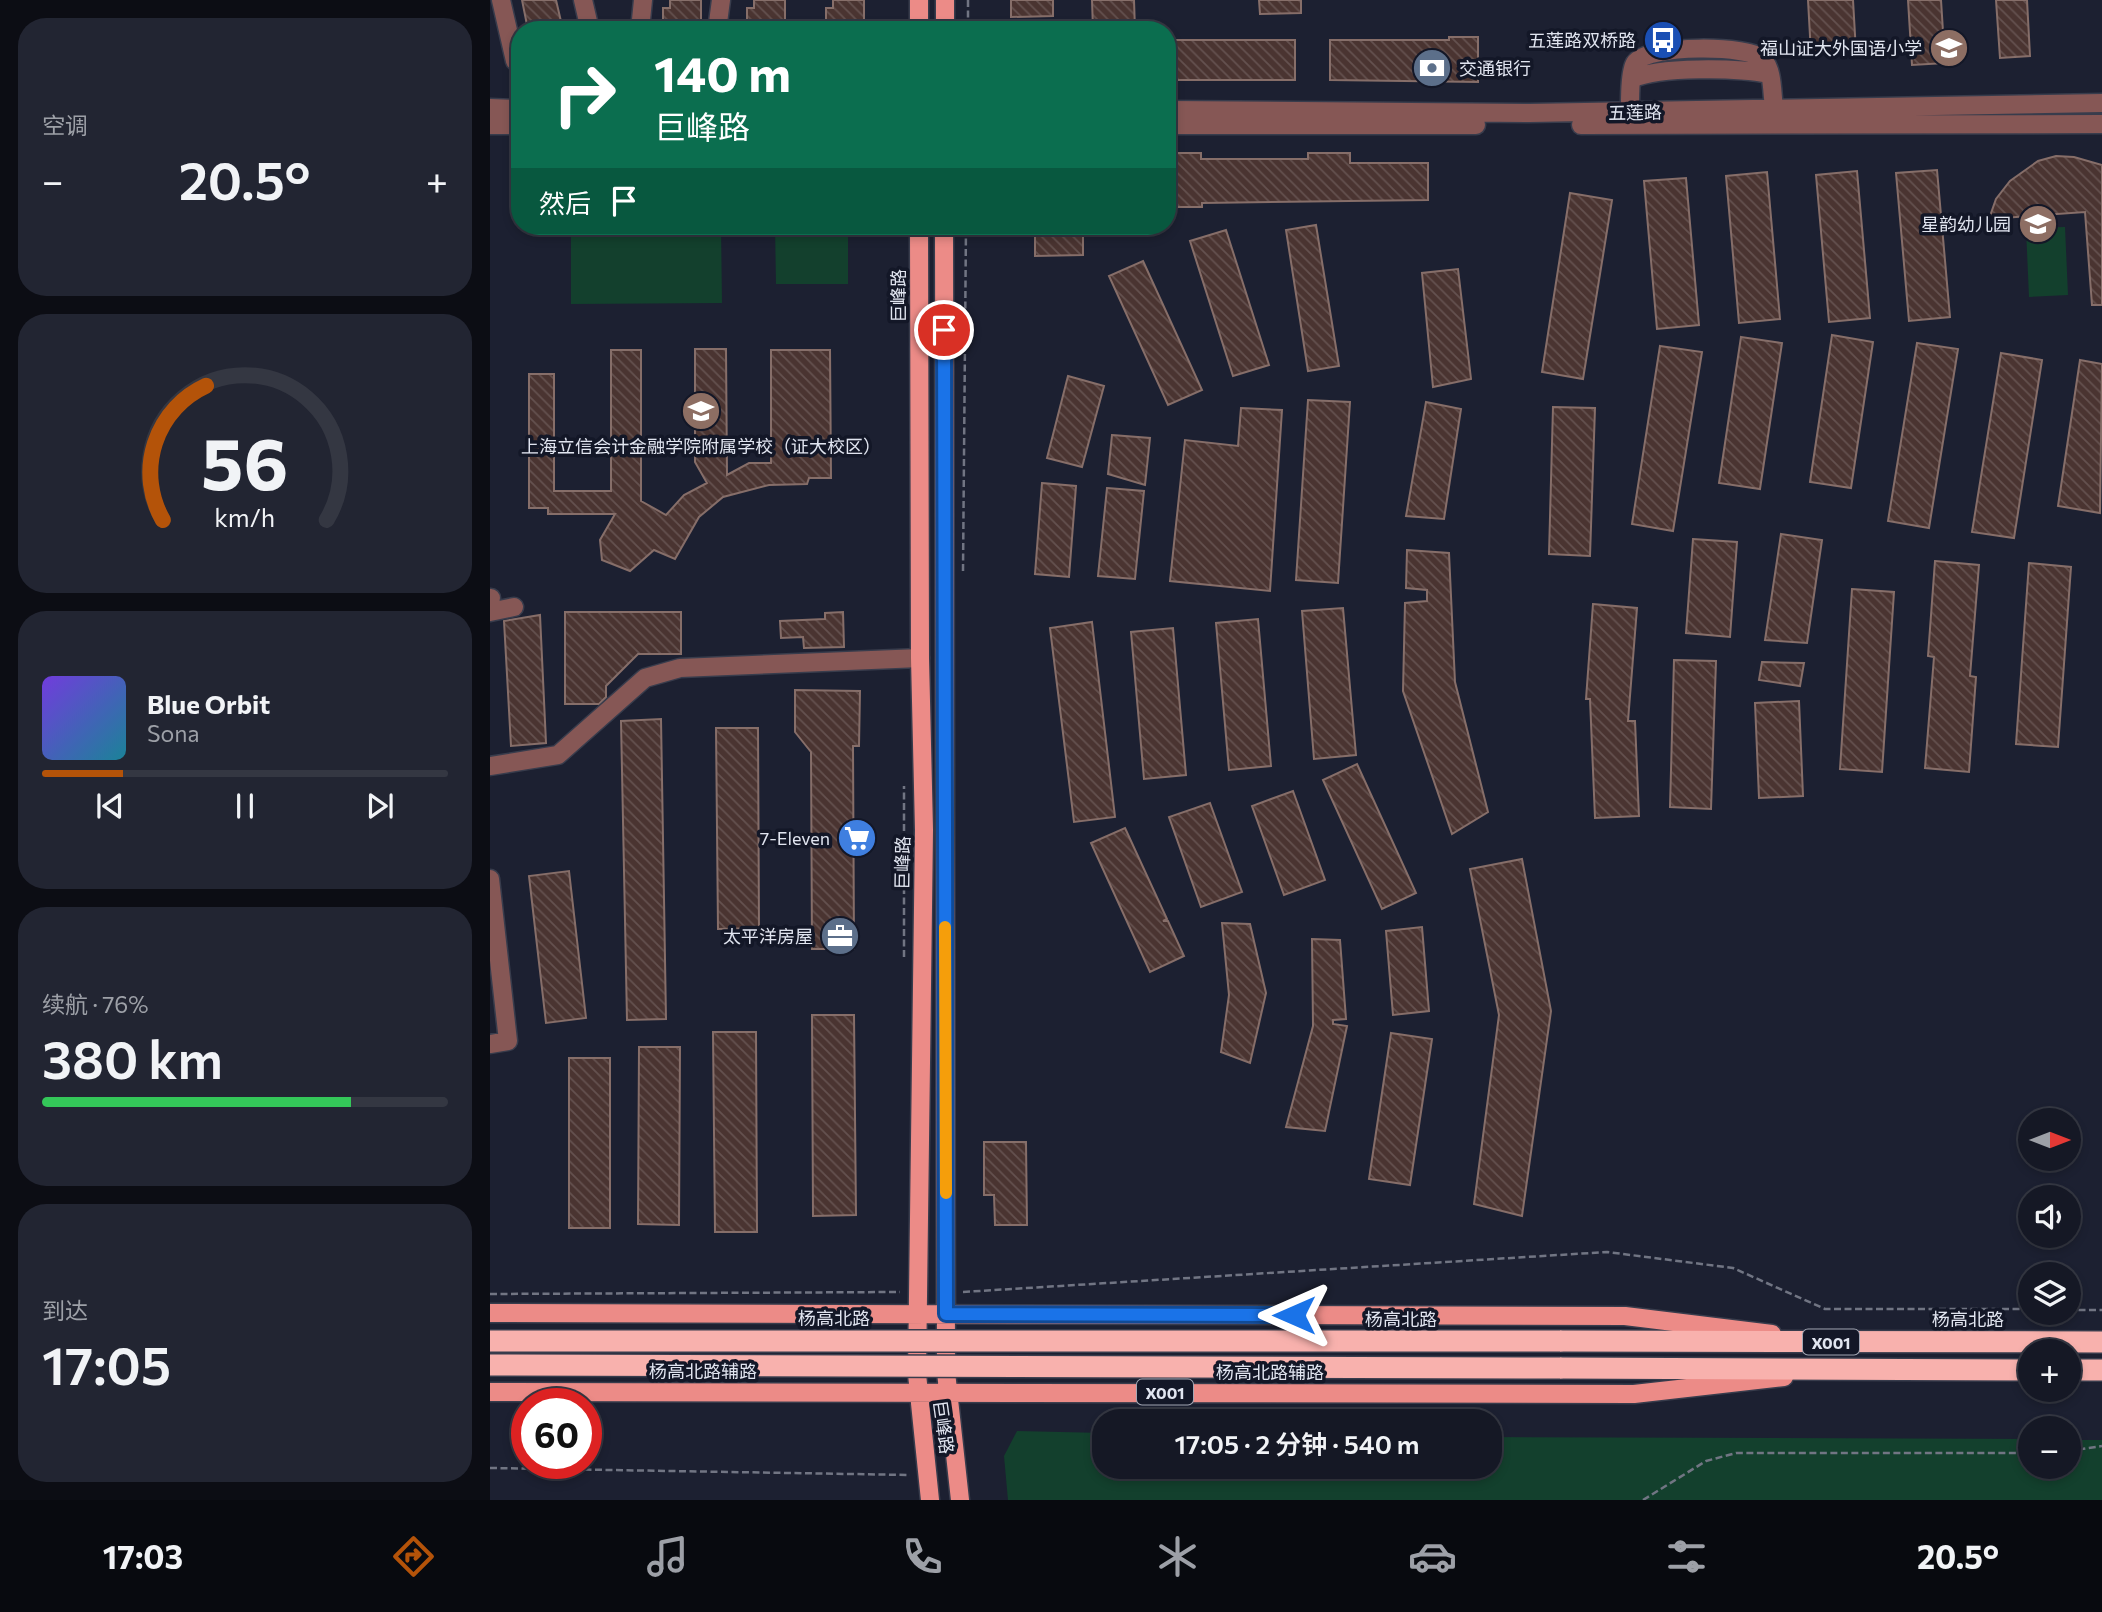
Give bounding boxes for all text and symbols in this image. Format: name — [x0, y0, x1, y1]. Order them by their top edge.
bus stop icon: 五莲路双桥路 — [1642, 19, 1684, 61]
school or university icon: 福山证大外国语小学 — [1928, 27, 1970, 69]
place label: 五莲路双桥路 — [1528, 29, 1636, 51]
place label: 福山证大外国语小学 — [1760, 37, 1922, 59]
text: 140 m — [654, 42, 791, 102]
bank icon: 交通银行 — [1411, 47, 1453, 89]
icon: right — [539, 49, 630, 140]
place label: 交通银行 — [1459, 57, 1531, 79]
street label: 五莲路 — [1608, 101, 1662, 123]
text: 巨峰路 — [654, 106, 750, 146]
text: 空调 — [42, 111, 88, 139]
text: 20.5° — [179, 147, 310, 211]
text: − — [42, 156, 64, 203]
text: + — [426, 156, 448, 203]
icon: arrive — [605, 182, 643, 220]
text: 然后 — [539, 187, 591, 218]
school or university icon: 星韵幼儿园 — [2017, 203, 2059, 245]
place label: 星韵幼儿园 — [1921, 213, 2011, 235]
street label: 巨峰路 — [887, 269, 909, 323]
pin — [914, 300, 974, 360]
icon: arrive — [925, 311, 963, 349]
school or university icon: 上海立信会计金融学院附属学校（证大校区） — [680, 390, 722, 432]
text: 56 — [201, 416, 289, 505]
place label: 上海立信会计金融学院附属学校（证大校区） — [521, 435, 881, 457]
text: km/h — [215, 501, 275, 531]
text: Blue Orbit — [147, 688, 270, 719]
text: Sona — [147, 719, 199, 747]
icon: previous — [91, 787, 129, 825]
icon: pause — [226, 787, 264, 825]
icon: next — [361, 787, 399, 825]
supermarket icon: 7-Eleven — [836, 817, 878, 859]
place label: 7-Eleven — [760, 827, 830, 849]
street label: 巨峰路 — [891, 836, 913, 890]
office icon: 太平洋房屋 — [819, 915, 861, 957]
place label: 太平洋房屋 — [723, 925, 813, 947]
text: 续航 · 76% — [42, 990, 149, 1018]
text: 380 km — [42, 1026, 223, 1090]
north arrow — [2018, 1108, 2081, 1171]
map controls — [2018, 1108, 2081, 1479]
button: sound — [2018, 1185, 2081, 1248]
button: layers — [2018, 1262, 2081, 1325]
position arrow — [1257, 1278, 1331, 1352]
text: 到达 — [42, 1296, 88, 1324]
street label: 杨高北路 — [798, 1307, 870, 1329]
street label: 杨高北路 — [1365, 1308, 1437, 1330]
street label: 杨高北路 — [1932, 1308, 2004, 1330]
road number: X001 — [1803, 1330, 1859, 1354]
text: 17:05 — [42, 1332, 171, 1396]
button: + — [2018, 1339, 2081, 1402]
street label: 杨高北路辅路 — [649, 1360, 757, 1382]
street label: 杨高北路辅路 — [1216, 1361, 1324, 1383]
road number: X001 — [1137, 1380, 1193, 1404]
speed limit sign: 60 — [511, 1388, 602, 1479]
street label: 巨峰路 — [929, 1399, 959, 1455]
button: − — [2018, 1416, 2081, 1479]
text: 17:05 · 2 分钟 · 540 m — [1174, 1428, 1420, 1459]
icon: directions — [389, 1532, 438, 1581]
icon: music — [643, 1532, 692, 1581]
icon: phone — [898, 1532, 947, 1581]
icon: climate — [1153, 1532, 1202, 1581]
icon: car — [1408, 1532, 1457, 1581]
icon: filters — [1662, 1532, 1711, 1581]
text: 17:03 — [103, 1536, 183, 1576]
text: 20.5° — [1917, 1536, 1999, 1576]

